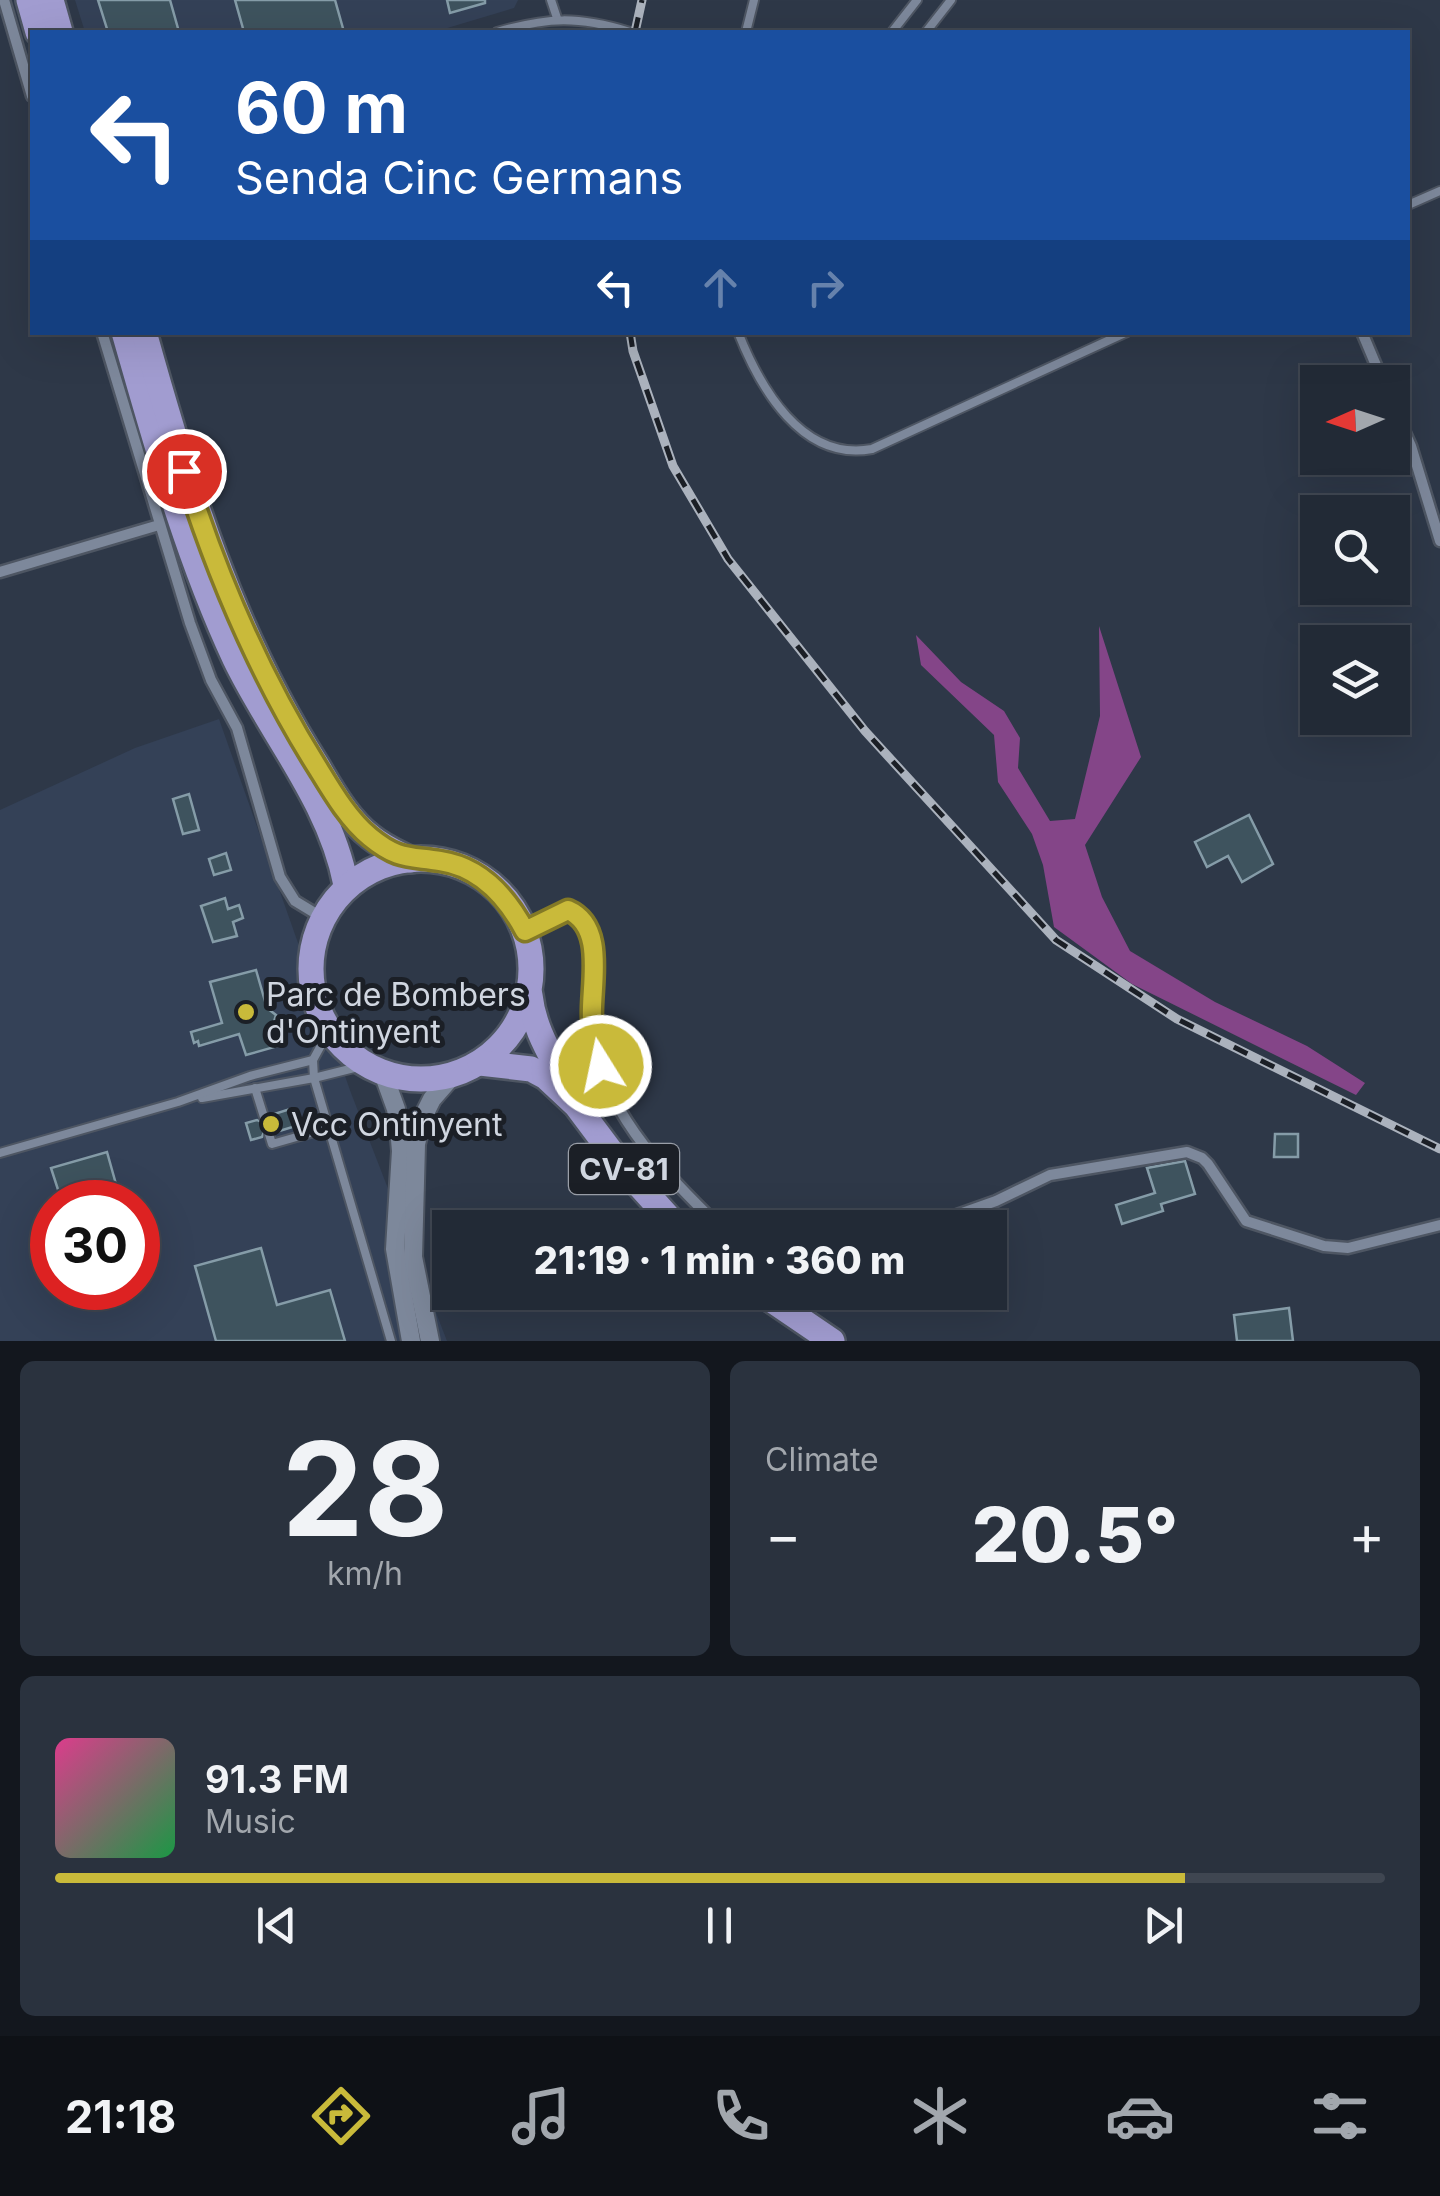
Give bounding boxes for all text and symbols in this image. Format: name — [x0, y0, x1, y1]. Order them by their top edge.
text: 60 m — [235, 65, 408, 150]
icon: left — [70, 70, 200, 200]
text: Senda Cinc Germans — [235, 150, 683, 205]
icon: left — [588, 260, 643, 315]
icon: ahead — [693, 260, 748, 315]
icon: right — [798, 260, 853, 315]
north arrow — [1300, 365, 1410, 475]
map controls — [1300, 365, 1410, 735]
pin — [142, 429, 227, 514]
icon: arrive — [157, 444, 212, 499]
button: search — [1300, 495, 1410, 605]
button: layers — [1300, 625, 1410, 735]
place label: Parc de Bombers d'Ontinyent — [266, 975, 526, 1051]
marker: Parc de Bombers d'Ontinyent — [235, 1001, 257, 1023]
position arrow — [549, 1014, 653, 1118]
place label: Vcc Ontinyent — [291, 1105, 502, 1144]
marker: Vcc Ontinyent — [260, 1113, 282, 1135]
road number: CV-81 — [569, 1144, 679, 1194]
speed limit sign: 30 — [30, 1180, 160, 1310]
text: 21:19 · 1 min · 360 m — [534, 1237, 905, 1283]
text: 28 — [282, 1410, 448, 1567]
text: Climate — [765, 1440, 879, 1479]
text: 20.5° — [972, 1489, 1178, 1580]
text: − — [765, 1502, 801, 1568]
text: + — [1349, 1502, 1385, 1568]
text: km/h — [327, 1554, 403, 1593]
text: 91.3 FM — [205, 1756, 349, 1802]
text: Music — [205, 1802, 296, 1841]
icon: previous — [249, 1898, 304, 1953]
icon: pause — [692, 1898, 747, 1953]
icon: next — [1136, 1898, 1191, 1953]
icon: directions — [306, 2081, 376, 2151]
icon: music — [506, 2081, 576, 2151]
icon: phone — [706, 2081, 776, 2151]
icon: climate — [905, 2081, 975, 2151]
icon: car — [1105, 2081, 1175, 2151]
icon: filters — [1305, 2081, 1375, 2151]
text: 21:18 — [65, 2089, 176, 2144]

